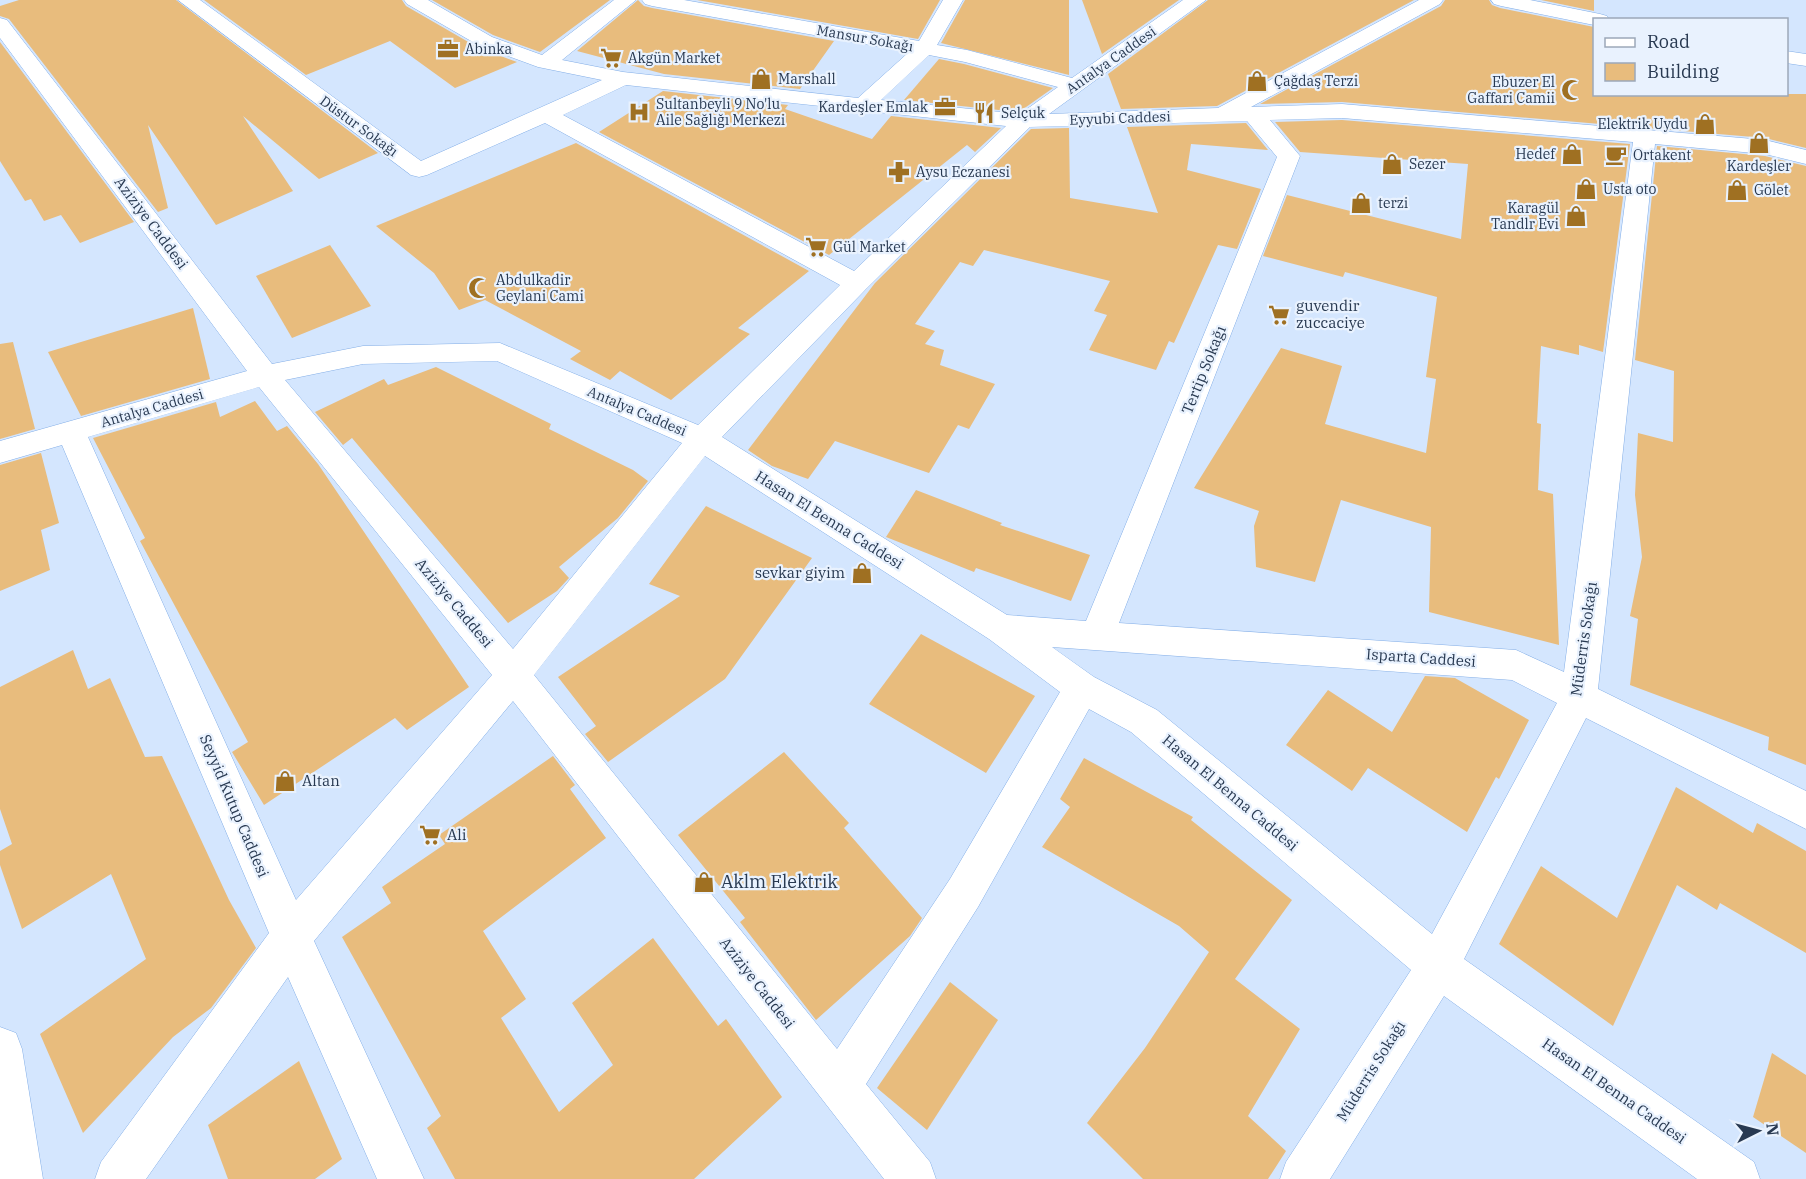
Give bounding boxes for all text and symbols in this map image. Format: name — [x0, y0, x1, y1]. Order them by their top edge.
legend — [1593, 18, 1788, 96]
street label: Mansur Sokağı — [815, 21, 915, 55]
street label: Antalya Caddesi — [1062, 22, 1160, 98]
text: Road — [1647, 30, 1690, 53]
office icon: Abinka — [436, 37, 460, 61]
place label: Abinka — [465, 40, 513, 58]
supermarket icon: Akgün Market — [599, 46, 623, 70]
place label: Akgün Market — [628, 49, 721, 67]
text: Building — [1647, 60, 1719, 83]
shop icon: Marshall — [749, 67, 773, 91]
shop icon: Çağdaş Terzi — [1245, 69, 1269, 93]
place label: Marshall — [778, 70, 836, 88]
place label: Çağdaş Terzi — [1274, 72, 1358, 90]
place label: Ebuzer El Gaffari Camii — [1467, 73, 1555, 107]
mosque icon: Ebuzer El Gaffari Camii — [1560, 78, 1584, 102]
street label: Düstur Sokağı — [316, 92, 402, 160]
place label: Sultanbeyli 9 No'lu Aile Sağlığı Merkezi — [656, 95, 785, 129]
office icon: Kardeşler Emlak — [933, 95, 957, 119]
place label: Kardeşler Emlak — [818, 98, 929, 116]
hospital icon: Sultanbeyli 9 No'lu Aile Sağlığı Merkezi — [627, 100, 651, 124]
restaurant icon: Selçuk — [972, 101, 996, 125]
place label: Selçuk — [1001, 104, 1046, 122]
street label: Eyyubi Caddesi — [1069, 107, 1171, 129]
shop icon: Elektrik Uydu — [1693, 112, 1717, 136]
place label: Elektrik Uydu — [1597, 115, 1688, 133]
shop icon: Kardeşler — [1747, 131, 1771, 155]
shop icon: Hedef — [1560, 142, 1584, 166]
cafe icon: Ortakent — [1604, 143, 1628, 167]
place label: Hedef — [1516, 145, 1556, 163]
place label: Ortakent — [1633, 146, 1691, 164]
shop icon: Sezer — [1380, 152, 1404, 176]
place label: Sezer — [1409, 155, 1446, 173]
place label: Kardeşler — [1727, 157, 1792, 175]
pharmacy icon: Aysu Eczanesi — [887, 160, 911, 184]
place label: Aysu Eczanesi — [916, 163, 1010, 181]
street label: Aziziye Caddesi — [111, 173, 192, 273]
shop icon: Usta oto — [1574, 177, 1598, 201]
shop icon: Gölet — [1725, 178, 1749, 202]
place label: Usta oto — [1603, 180, 1657, 198]
place label: Gölet — [1754, 181, 1789, 199]
shop icon: terzi — [1349, 191, 1373, 215]
place label: terzi — [1378, 194, 1408, 212]
place label: Karagül Tandlr Evi — [1491, 199, 1559, 233]
shop icon: Karagül Tandlr Evi — [1564, 204, 1588, 228]
supermarket icon: Gül Market — [804, 235, 828, 259]
place label: Gül Market — [833, 238, 906, 256]
place label: Abdulkadir Geylani Cami — [496, 271, 584, 305]
mosque icon: Abdulkadir Geylani Cami — [467, 276, 491, 300]
place label: guvendir zuccaciye — [1296, 296, 1365, 332]
supermarket icon: guvendir zuccaciye — [1267, 303, 1291, 327]
street label: Tertip Sokağı — [1177, 323, 1230, 417]
street label: Antalya Caddesi — [585, 382, 689, 440]
street label: Antalya Caddesi — [99, 385, 205, 431]
street label: Hasan El Benna Caddesi — [752, 466, 907, 573]
street label: Aziziye Caddesi — [412, 554, 497, 651]
shop icon: sevkar giyim — [850, 561, 874, 585]
place label: sevkar giyim — [755, 563, 845, 582]
street label: Müderris Sokağı — [1566, 580, 1601, 697]
street label: Isparta Caddesi — [1366, 644, 1477, 671]
street label: Hasan El Benna Caddesi — [1159, 730, 1302, 855]
street label: Seyyid Kutup Caddesi — [196, 731, 273, 880]
shop icon: Altan — [273, 769, 297, 793]
place label: Altan — [302, 771, 340, 790]
supermarket icon: Ali — [418, 823, 442, 847]
place label: Ali — [447, 825, 467, 844]
shop icon: Aklm Elektrik — [692, 870, 716, 894]
place label: Aklm Elektrik — [721, 870, 838, 893]
street label: Aziziye Caddesi — [716, 933, 799, 1032]
street label: Müderris Sokağı — [1332, 1017, 1409, 1125]
street label: Hasan El Benna Caddesi — [1539, 1034, 1690, 1148]
north arrow — [1728, 1101, 1788, 1161]
text: N — [1762, 1122, 1784, 1137]

